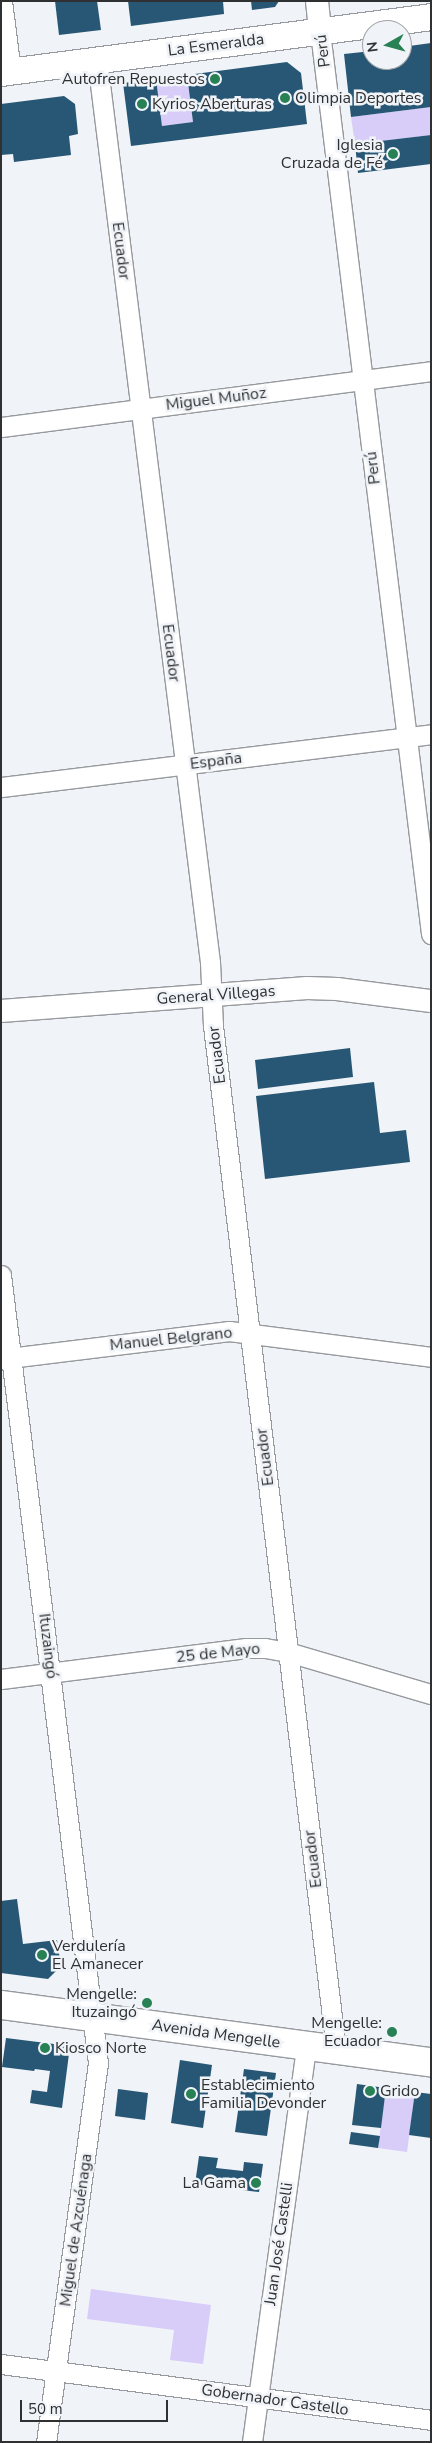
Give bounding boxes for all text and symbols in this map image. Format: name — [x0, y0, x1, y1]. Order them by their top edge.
north arrow — [362, 20, 412, 70]
street label: La Esmeralda — [167, 30, 265, 60]
street label: Perú — [311, 33, 335, 69]
text: N — [363, 40, 383, 53]
place label: Autofren Repuestos — [62, 69, 205, 89]
marker: Autofren Repuestos — [209, 73, 221, 85]
place label: Olimpia Deportes — [295, 88, 422, 108]
marker: Olimpia Deportes — [279, 92, 291, 104]
place label: Kyrios Aberturas — [152, 94, 272, 114]
marker: Kyrios Aberturas — [136, 98, 148, 110]
place label: Iglesia Cruzada de Fé — [281, 135, 383, 173]
marker: Iglesia Cruzada de Fé — [387, 148, 399, 160]
street label: Ecuador — [108, 221, 134, 281]
street label: Miguel Muñoz — [165, 383, 267, 415]
street label: Perú — [361, 450, 385, 486]
street label: Ecuador — [158, 623, 184, 683]
street label: España — [189, 748, 243, 774]
street label: General Villegas — [156, 981, 276, 1009]
street label: Ecuador — [204, 1025, 230, 1085]
street label: Manuel Belgrano — [109, 1323, 233, 1355]
street label: Ecuador — [252, 1427, 278, 1487]
street label: Ituzaingó — [34, 1612, 62, 1680]
street label: 25 de Mayo — [175, 1639, 261, 1667]
street label: Ecuador — [300, 1829, 326, 1889]
place label: Verdulería El Amanecer — [52, 1936, 143, 1974]
marker: Verdulería El Amanecer — [36, 1949, 48, 1961]
place label: Mengelle: Ituzaingó — [66, 1984, 137, 2022]
marker: Mengelle: Ituzaingó — [141, 1997, 153, 2009]
place label: Mengelle: Ecuador — [311, 2013, 382, 2051]
street label: Avenida Mengelle — [150, 2015, 282, 2053]
marker: Mengelle: Ecuador — [386, 2026, 398, 2038]
place label: Kiosco Norte — [55, 2038, 146, 2058]
marker: Kiosco Norte — [39, 2042, 51, 2054]
place label: Establecimiento Familia Devonder — [201, 2075, 326, 2113]
place label: Grido — [380, 2081, 419, 2101]
marker: Grido — [364, 2085, 376, 2097]
marker: Establecimiento Familia Devonder — [185, 2088, 197, 2100]
street label: Miguel de Azcuénaga — [56, 2152, 96, 2308]
place label: La Gama — [182, 2173, 246, 2193]
marker: La Gama — [250, 2177, 262, 2189]
street label: Juan José Castelli — [261, 2181, 297, 2307]
street label: Gobernador Castello — [200, 2380, 350, 2420]
scale bar — [22, 2390, 170, 2422]
text: 50 m — [28, 2399, 63, 2419]

